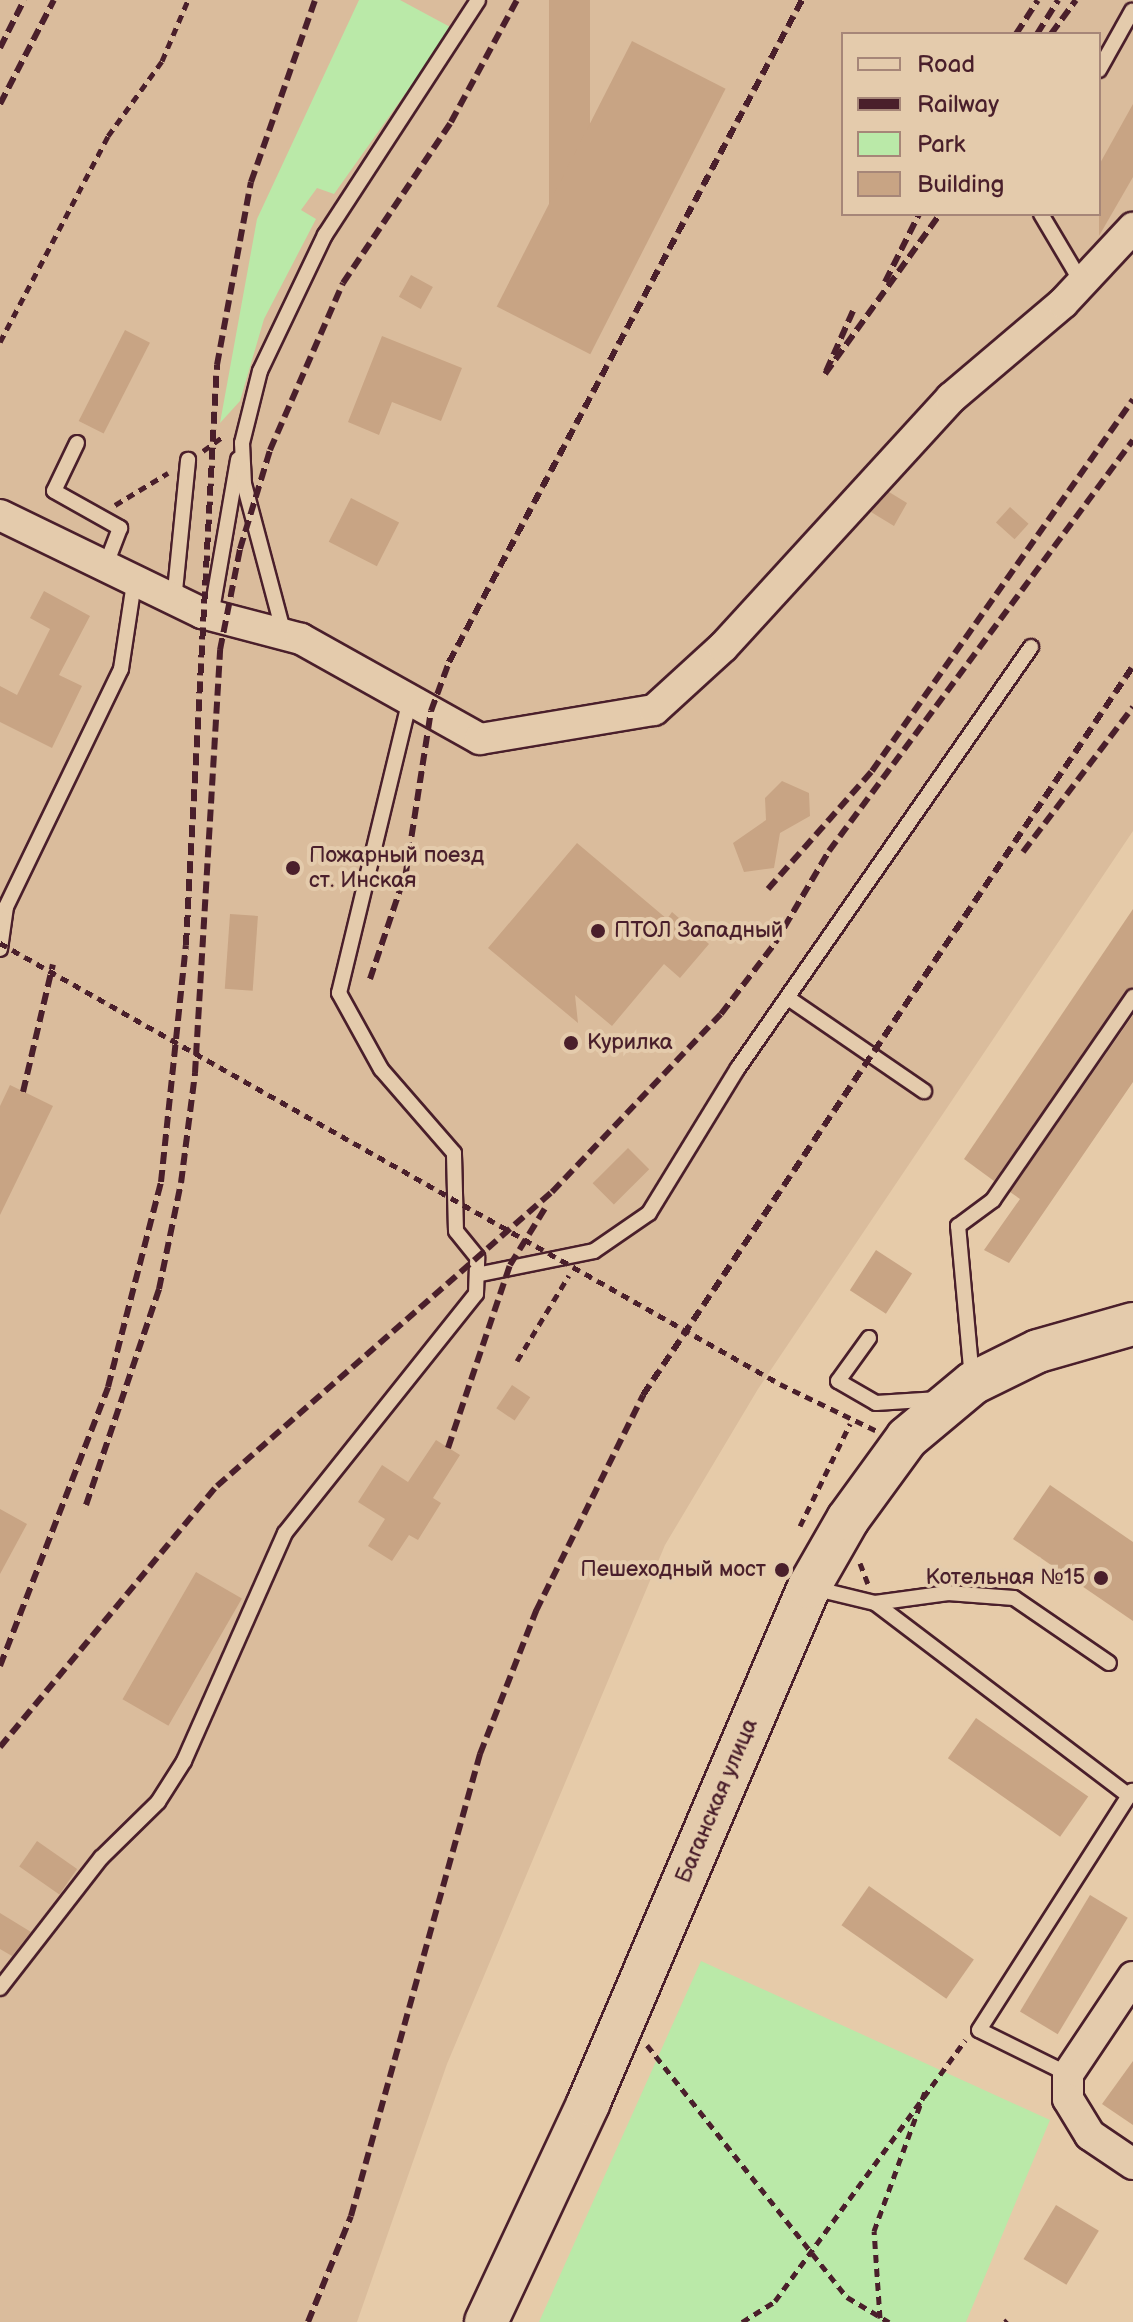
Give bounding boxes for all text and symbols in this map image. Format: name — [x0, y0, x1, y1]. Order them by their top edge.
legend — [841, 32, 1101, 216]
text: Road — [917, 50, 975, 79]
text: Railway — [917, 90, 999, 119]
text: Park — [917, 130, 965, 159]
text: Building — [917, 170, 1004, 199]
place label: Пожарный поезд ст. Инская — [309, 842, 484, 894]
marker: Пожарный поезд ст. Инская — [284, 859, 302, 877]
place label: ПТОЛ Западный — [614, 918, 783, 944]
marker: ПТОЛ Западный — [589, 922, 607, 940]
place label: Курилка — [587, 1030, 673, 1056]
marker: Курилка — [562, 1034, 580, 1052]
place label: Пешеходный мост — [580, 1557, 766, 1583]
marker: Пешеходный мост — [773, 1561, 791, 1579]
place label: Котельная №15 — [926, 1565, 1085, 1591]
marker: Котельная №15 — [1092, 1569, 1110, 1587]
street label: Баганская улица — [670, 1715, 764, 1887]

